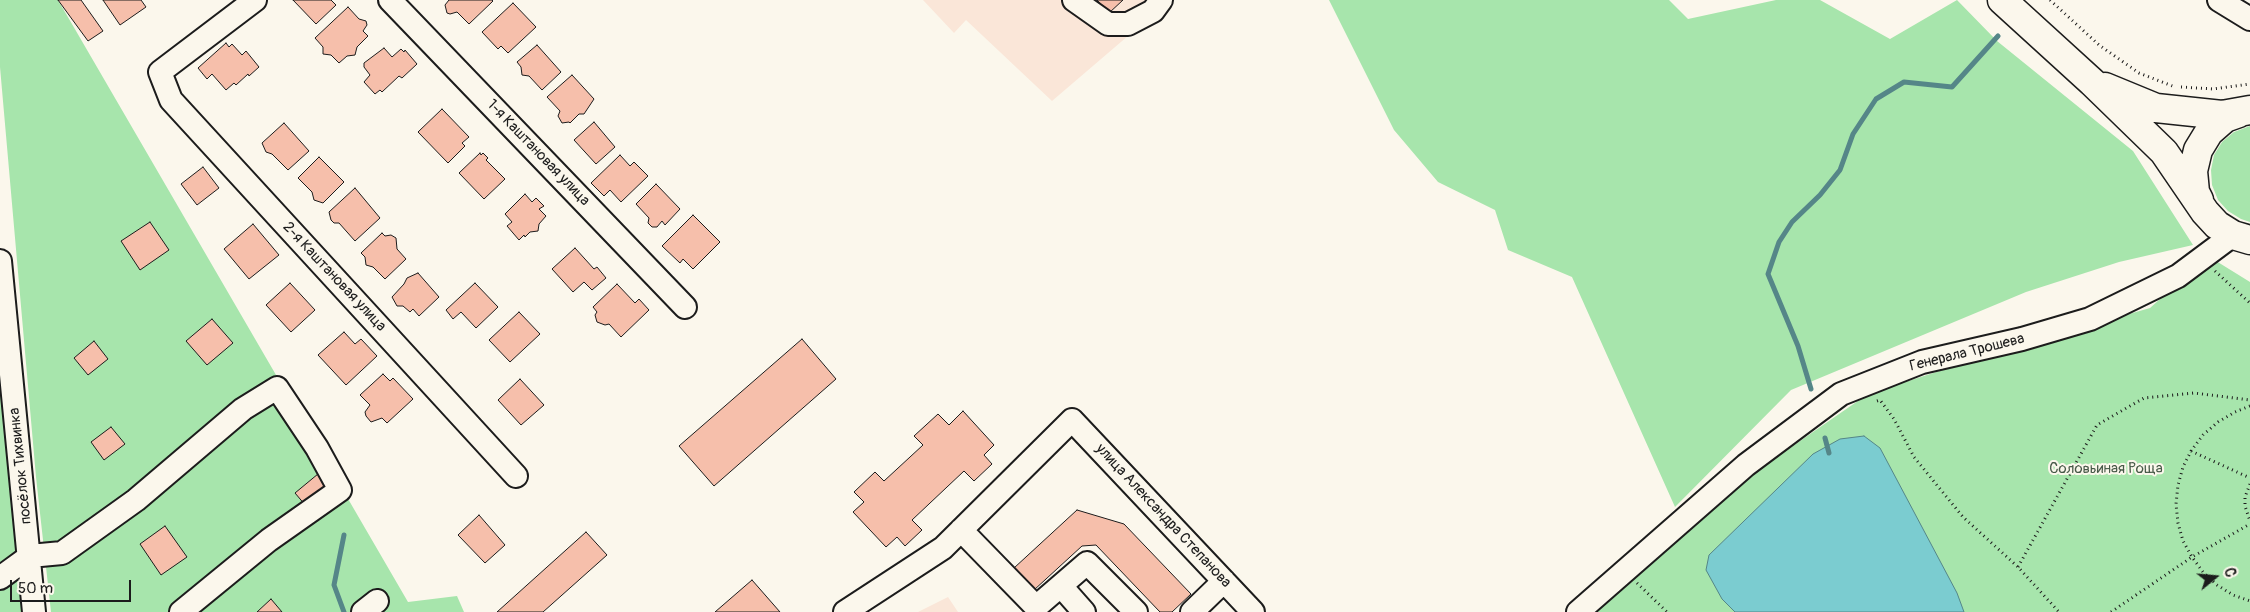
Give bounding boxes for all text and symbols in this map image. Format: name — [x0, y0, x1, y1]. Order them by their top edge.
street label: 1-я Каштановая улица — [483, 96, 593, 210]
street label: 2-я Каштановая улица — [279, 218, 389, 336]
street label: Генерала Трошева — [1908, 330, 2026, 376]
street label: посёлок Тихвинка — [6, 407, 36, 525]
street label: улица Александра Степанова — [1091, 440, 1235, 592]
park label: Соловьиная Роща — [2049, 460, 2163, 478]
north arrow — [2190, 552, 2240, 602]
text: С — [2220, 566, 2239, 579]
scale bar — [12, 570, 134, 602]
text: 50 m — [18, 579, 53, 598]

